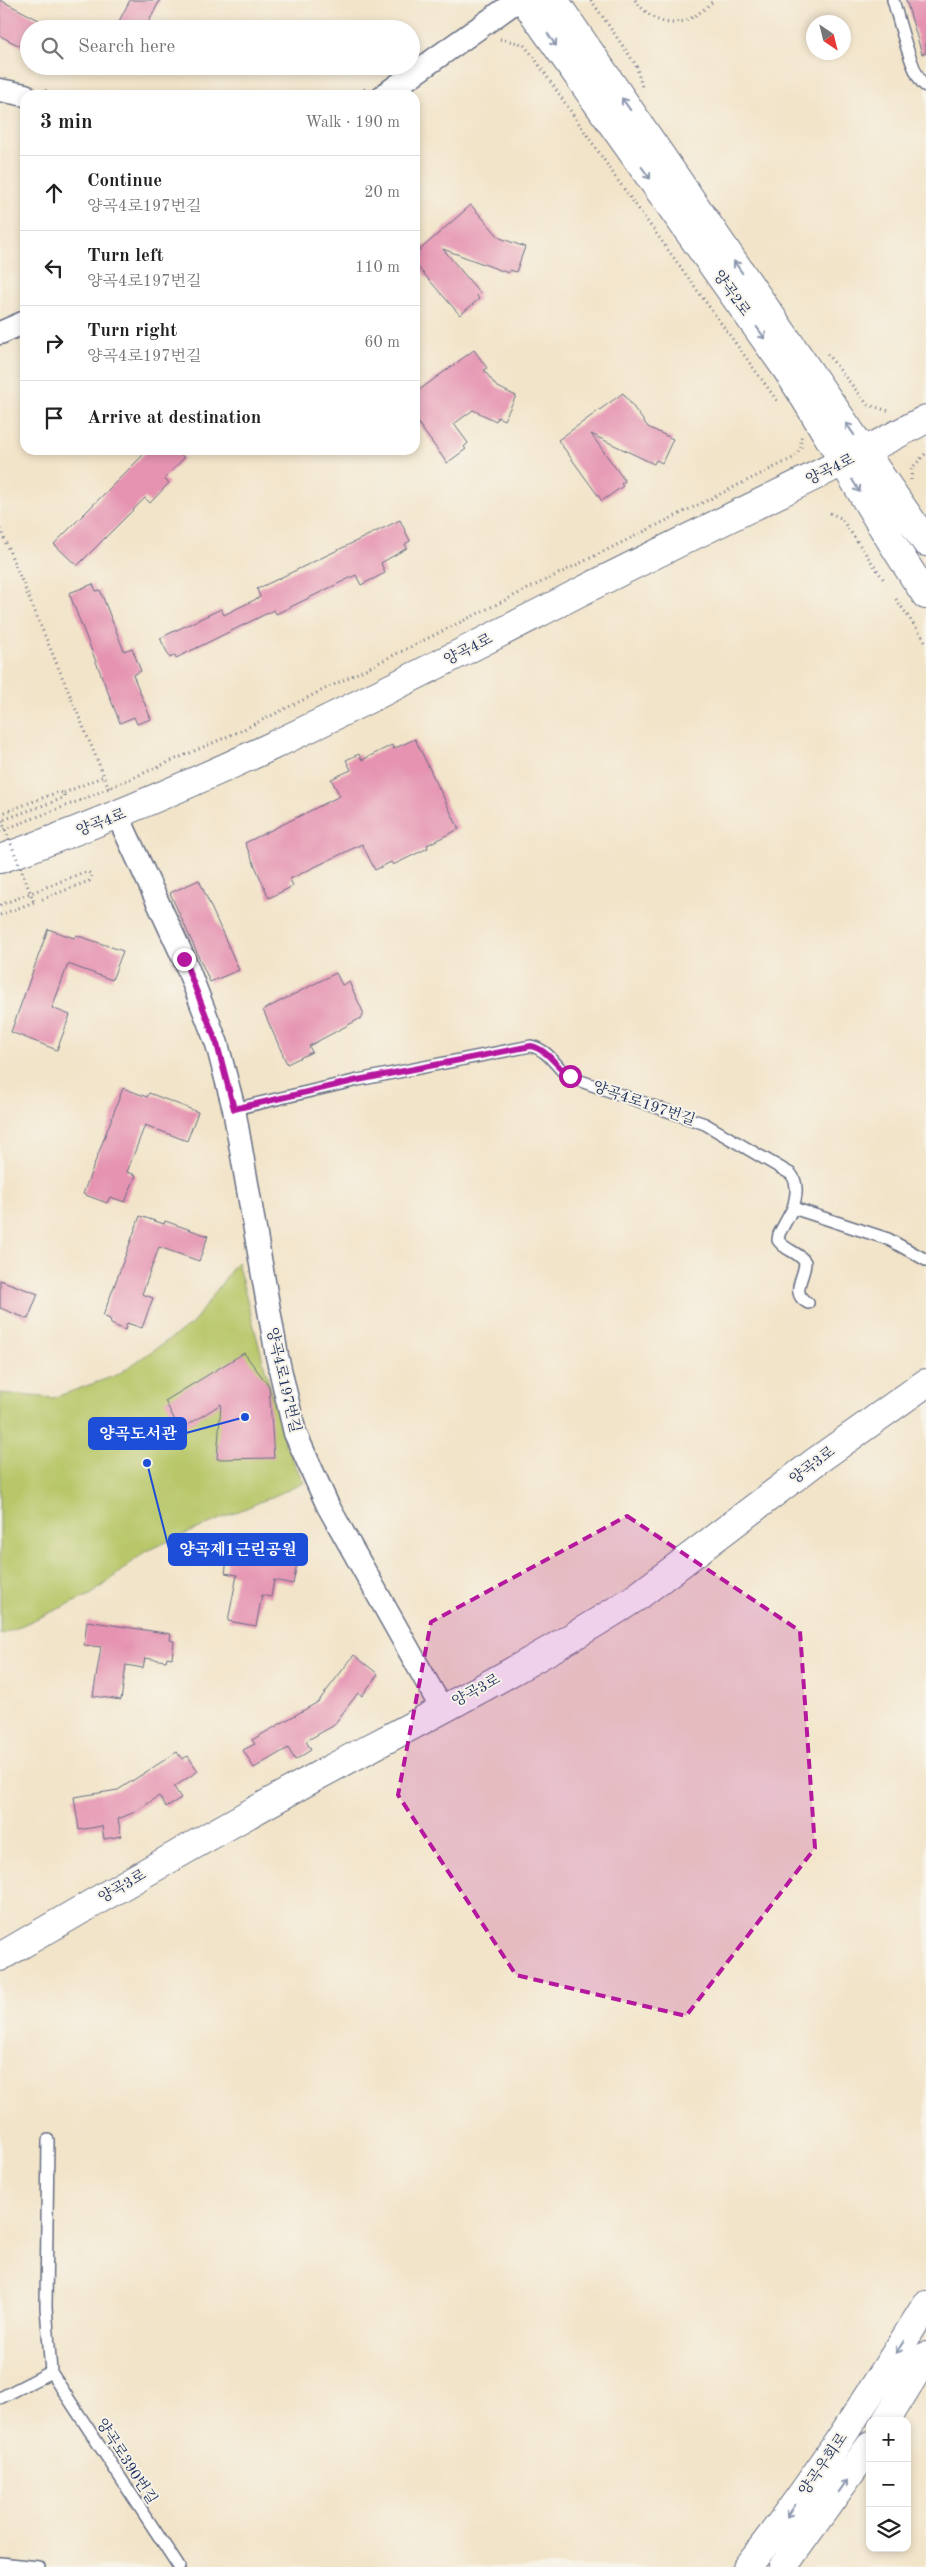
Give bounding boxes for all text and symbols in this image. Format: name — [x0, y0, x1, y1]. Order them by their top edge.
north arrow — [806, 15, 851, 60]
search box — [20, 20, 420, 75]
one-way arrow — [547, 33, 557, 47]
icon: search — [38, 34, 66, 62]
text: Search here — [78, 38, 175, 57]
one-way arrow — [621, 97, 631, 111]
text: 3 min — [40, 112, 93, 133]
text: Walk · 190 m — [305, 115, 400, 131]
one-way arrow — [641, 166, 651, 180]
text: Continue — [87, 172, 162, 191]
icon: ahead — [40, 179, 68, 207]
text: 20 m — [364, 185, 400, 201]
text: 양곡4로197번길 — [87, 199, 201, 215]
text: Turn left — [87, 247, 164, 266]
icon: left — [40, 254, 68, 282]
text: 110 m — [355, 260, 400, 276]
one-way arrow — [733, 260, 743, 274]
street label: 양곡2로 — [709, 267, 754, 320]
text: 양곡4로197번길 — [87, 274, 201, 290]
text: Turn right — [87, 322, 177, 341]
one-way arrow — [756, 326, 766, 340]
icon: right — [40, 329, 68, 357]
text: 60 m — [364, 335, 400, 351]
text: 양곡4로197번길 — [87, 349, 201, 365]
icon: arrive — [40, 404, 68, 432]
text: Arrive at destination — [87, 409, 261, 428]
one-way arrow — [845, 422, 855, 436]
street label: 양곡4로 — [803, 450, 858, 489]
one-way arrow — [852, 478, 862, 492]
street label: 양곡4로 — [441, 630, 496, 669]
street label: 양곡4로 — [74, 805, 129, 840]
route end — [173, 948, 196, 971]
route start — [559, 1065, 582, 1088]
street label: 양곡4로197번길 — [590, 1078, 697, 1129]
street label: 양곡4로197번길 — [263, 1326, 304, 1434]
callout: 양곡도서관 — [89, 1418, 186, 1449]
text: 양곡도서관 — [99, 1424, 177, 1443]
street label: 양곡3로 — [786, 1443, 839, 1488]
callout: 양곡제1근린공원 — [169, 1534, 307, 1565]
text: 양곡제1근린공원 — [179, 1540, 297, 1559]
street label: 양곡3로 — [449, 1670, 504, 1711]
street label: 양곡3로 — [95, 1866, 150, 1907]
one-way arrow — [895, 2339, 905, 2353]
street label: 양곡로390번길 — [93, 2415, 161, 2507]
map controls — [866, 2417, 911, 2552]
button: + — [866, 2417, 911, 2462]
street label: 양곡우회로 — [796, 2429, 851, 2499]
button: − — [866, 2462, 911, 2507]
one-way arrow — [838, 2479, 848, 2493]
one-way arrow — [786, 2504, 796, 2518]
button: layers — [866, 2507, 911, 2552]

